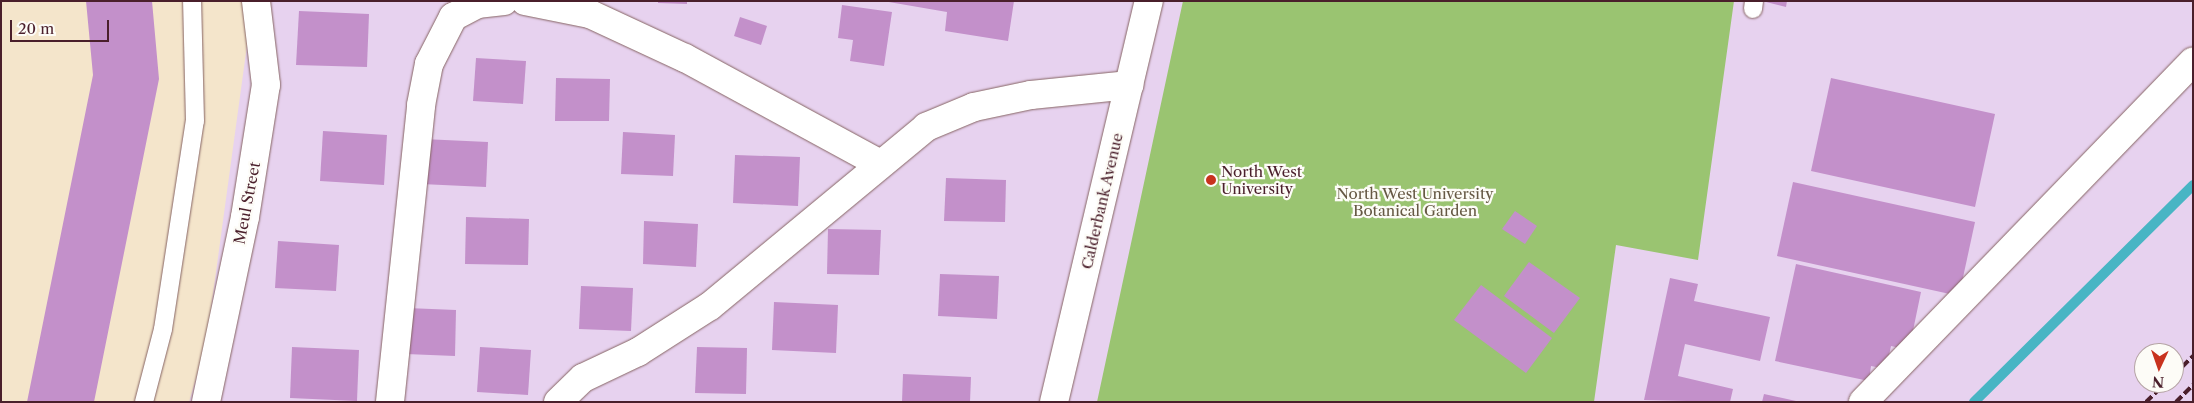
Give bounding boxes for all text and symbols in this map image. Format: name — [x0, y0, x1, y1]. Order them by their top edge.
scale bar — [12, 10, 111, 42]
text: 20 m — [18, 19, 54, 38]
street label: Calderbank Avenue — [1077, 131, 1127, 271]
street label: Meul Street — [230, 160, 264, 246]
place label: North West University — [1221, 162, 1303, 197]
marker: North West University — [1205, 174, 1217, 186]
park label: North West University Botanical Garden — [1336, 184, 1494, 219]
north arrow — [2134, 343, 2184, 393]
text: N — [2152, 373, 2165, 391]

